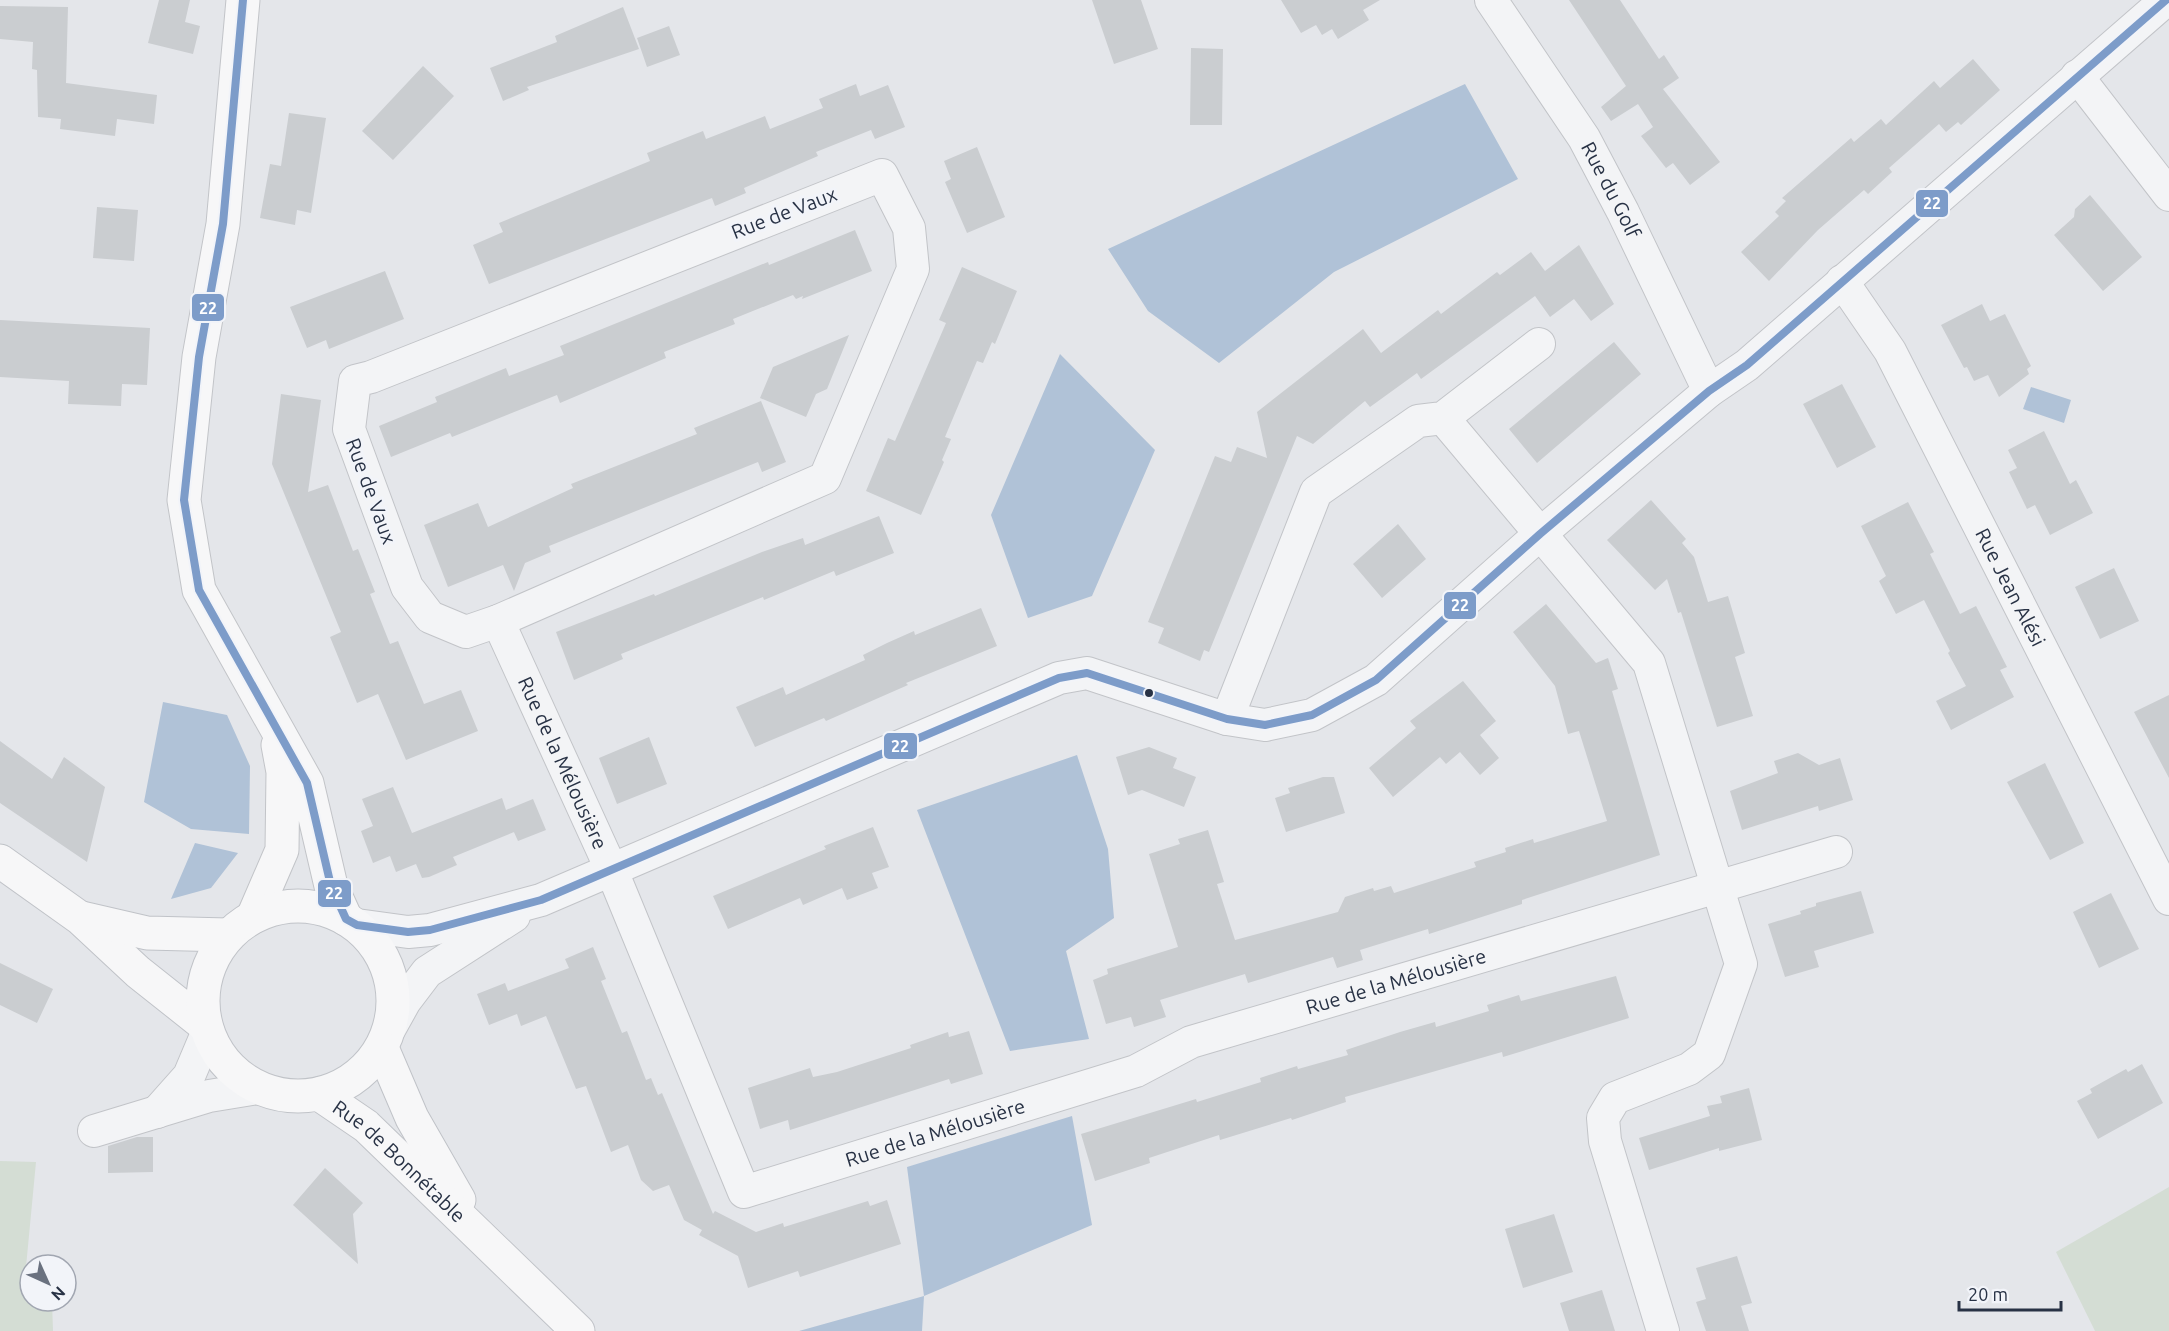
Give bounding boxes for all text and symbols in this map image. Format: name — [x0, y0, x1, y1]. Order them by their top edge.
street label: Rue du Golf — [1577, 138, 1646, 242]
street label: Rue de Vaux — [728, 182, 840, 243]
line badge: 22 — [1915, 189, 1949, 218]
text: 22 — [1923, 194, 1941, 212]
line badge: 22 — [191, 293, 225, 322]
text: 22 — [199, 299, 217, 317]
street label: Rue de Vaux — [342, 435, 401, 547]
street label: Rue Jean Alési — [1971, 524, 2050, 650]
line badge: 22 — [1443, 591, 1477, 620]
text: 22 — [1451, 596, 1469, 614]
street label: Rue de la Mélousière — [514, 673, 612, 853]
unlabelled marker — [1143, 687, 1155, 699]
line badge: 22 — [883, 732, 918, 760]
text: 22 — [891, 737, 909, 755]
line badge: 22 — [317, 879, 352, 908]
text: 22 — [325, 884, 343, 902]
street label: Rue de la Mélousière — [1303, 944, 1489, 1019]
street label: Rue de la Mélousière — [842, 1094, 1028, 1171]
street label: Rue de Bonnétable — [329, 1095, 471, 1227]
north arrow — [18, 1253, 78, 1313]
scale bar — [1959, 1274, 2061, 1312]
text: N — [48, 1283, 69, 1304]
text: 20 m — [1968, 1284, 2008, 1304]

